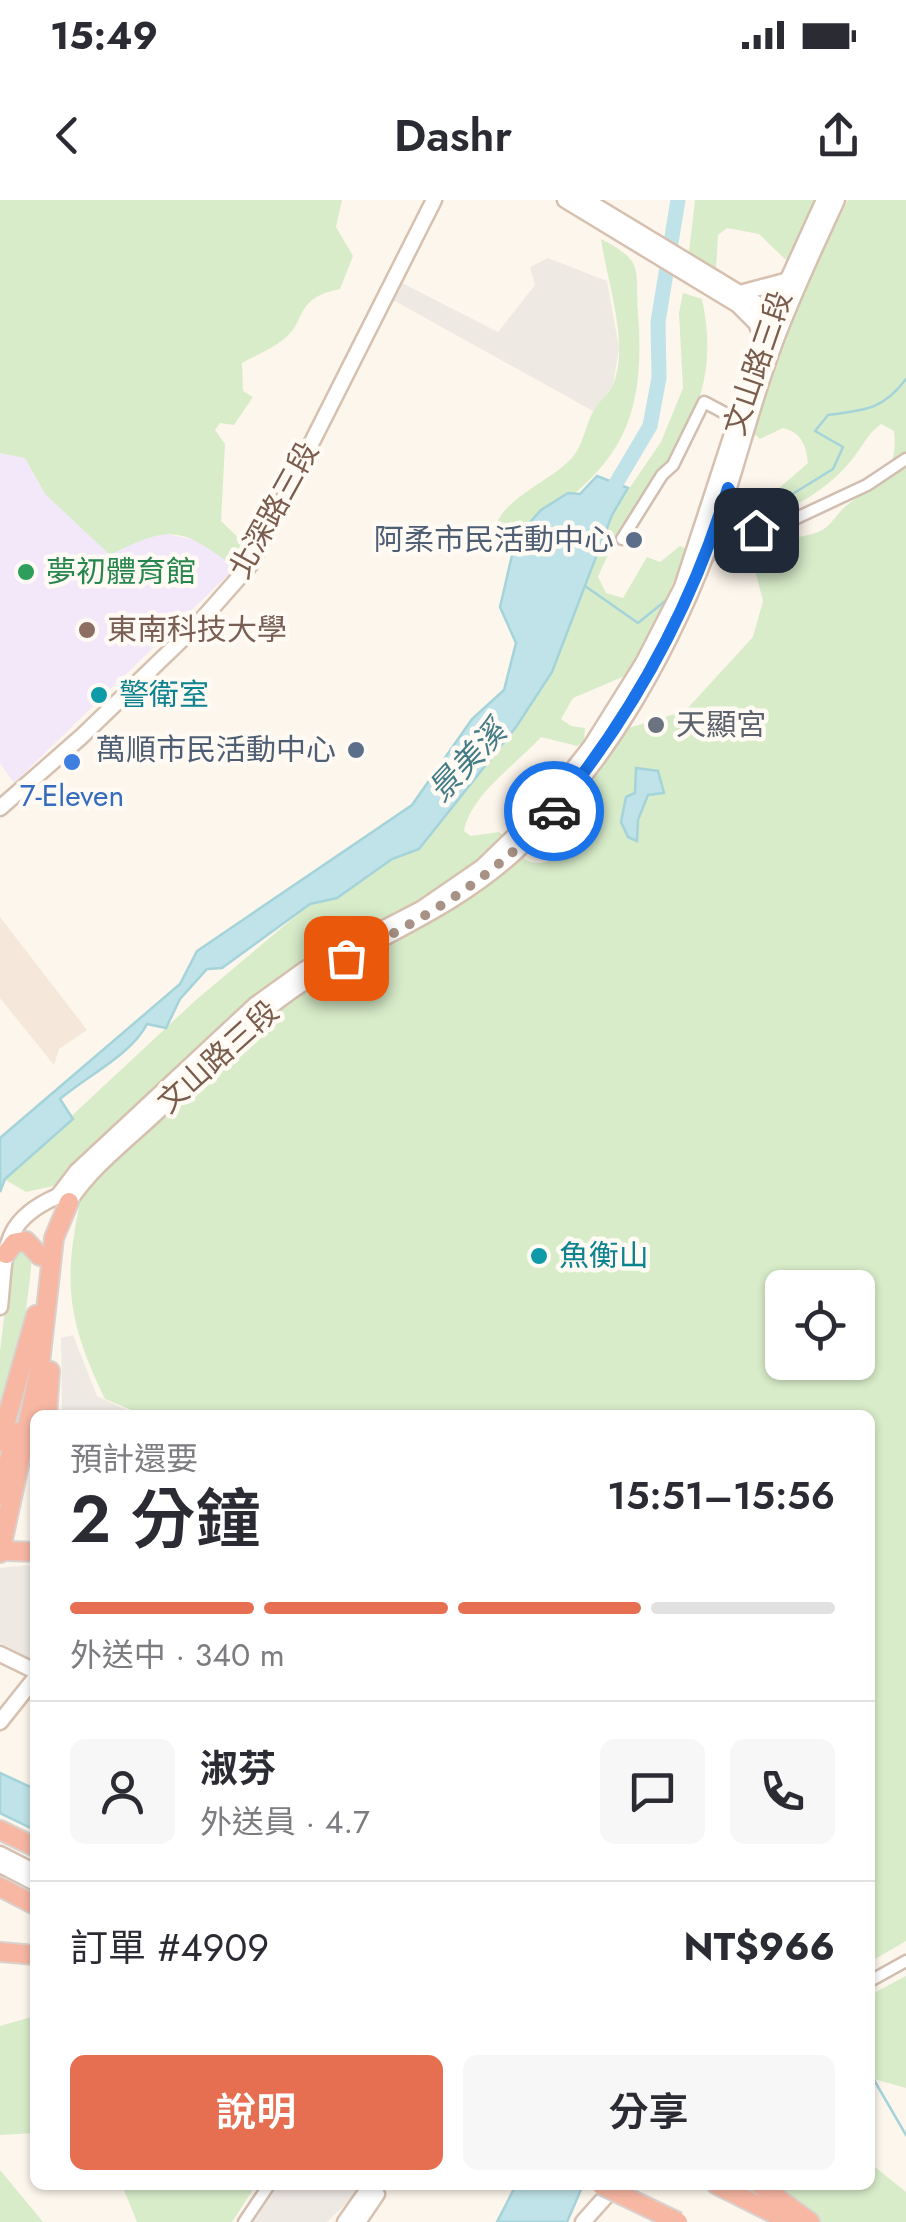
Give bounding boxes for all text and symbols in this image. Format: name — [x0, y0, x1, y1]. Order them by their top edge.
text: 15:49 — [50, 8, 158, 63]
text: Dashr — [394, 103, 512, 168]
icon: back — [40, 108, 95, 163]
icon: share — [811, 108, 866, 163]
street label: 文山路三段 — [713, 285, 802, 441]
street label: 北深路三段 — [218, 434, 329, 586]
pin — [714, 488, 799, 573]
icon: home — [729, 503, 784, 558]
place label: 阿柔市民活動中心 — [374, 518, 614, 561]
marker: 阿柔市民活動中心 — [623, 529, 645, 551]
place label: 夢初體育館 — [46, 550, 196, 593]
marker: 夢初體育館 — [15, 561, 37, 583]
place label: 東南科技大學 — [107, 608, 287, 651]
marker: 東南科技大學 — [76, 619, 98, 641]
place label: 警衛室 — [119, 673, 209, 716]
marker: 警衛室 — [88, 684, 110, 706]
place label: 天顯宮 — [676, 703, 766, 746]
water label: 景美溪 — [417, 707, 519, 812]
marker: 天顯宮 — [645, 714, 667, 736]
place label: 萬順市民活動中心 — [96, 728, 336, 771]
marker: 萬順市民活動中心 — [345, 739, 367, 761]
marker: 7-Eleven — [61, 751, 83, 773]
courier — [504, 761, 604, 861]
place label: 7-Eleven — [20, 774, 124, 817]
icon: car — [527, 784, 582, 839]
pin — [304, 916, 389, 1001]
icon: bag — [319, 931, 374, 986]
street label: 文山路三段 — [148, 990, 288, 1123]
place label: 魚衡山 — [559, 1234, 649, 1277]
marker: 魚衡山 — [528, 1245, 550, 1267]
map controls — [765, 1270, 875, 1380]
button: locate — [765, 1270, 875, 1380]
text: 預計還要 — [70, 1436, 198, 1482]
text: 15:51–15:56 — [607, 1468, 835, 1523]
text: 2 分鐘 — [70, 1472, 260, 1566]
text: 外送中 · 340 m — [70, 1632, 285, 1678]
button: person — [70, 1739, 175, 1844]
button: chat — [600, 1739, 705, 1844]
button: phone — [730, 1739, 835, 1844]
text: 淑芬 — [200, 1741, 276, 1796]
text: 外送員 · 4.7 — [200, 1799, 370, 1845]
text: NT$966 — [684, 1919, 835, 1974]
text: 訂單 #4909 — [70, 1920, 269, 1975]
button: 說明 — [70, 2055, 443, 2170]
button: 分享 — [463, 2055, 835, 2170]

